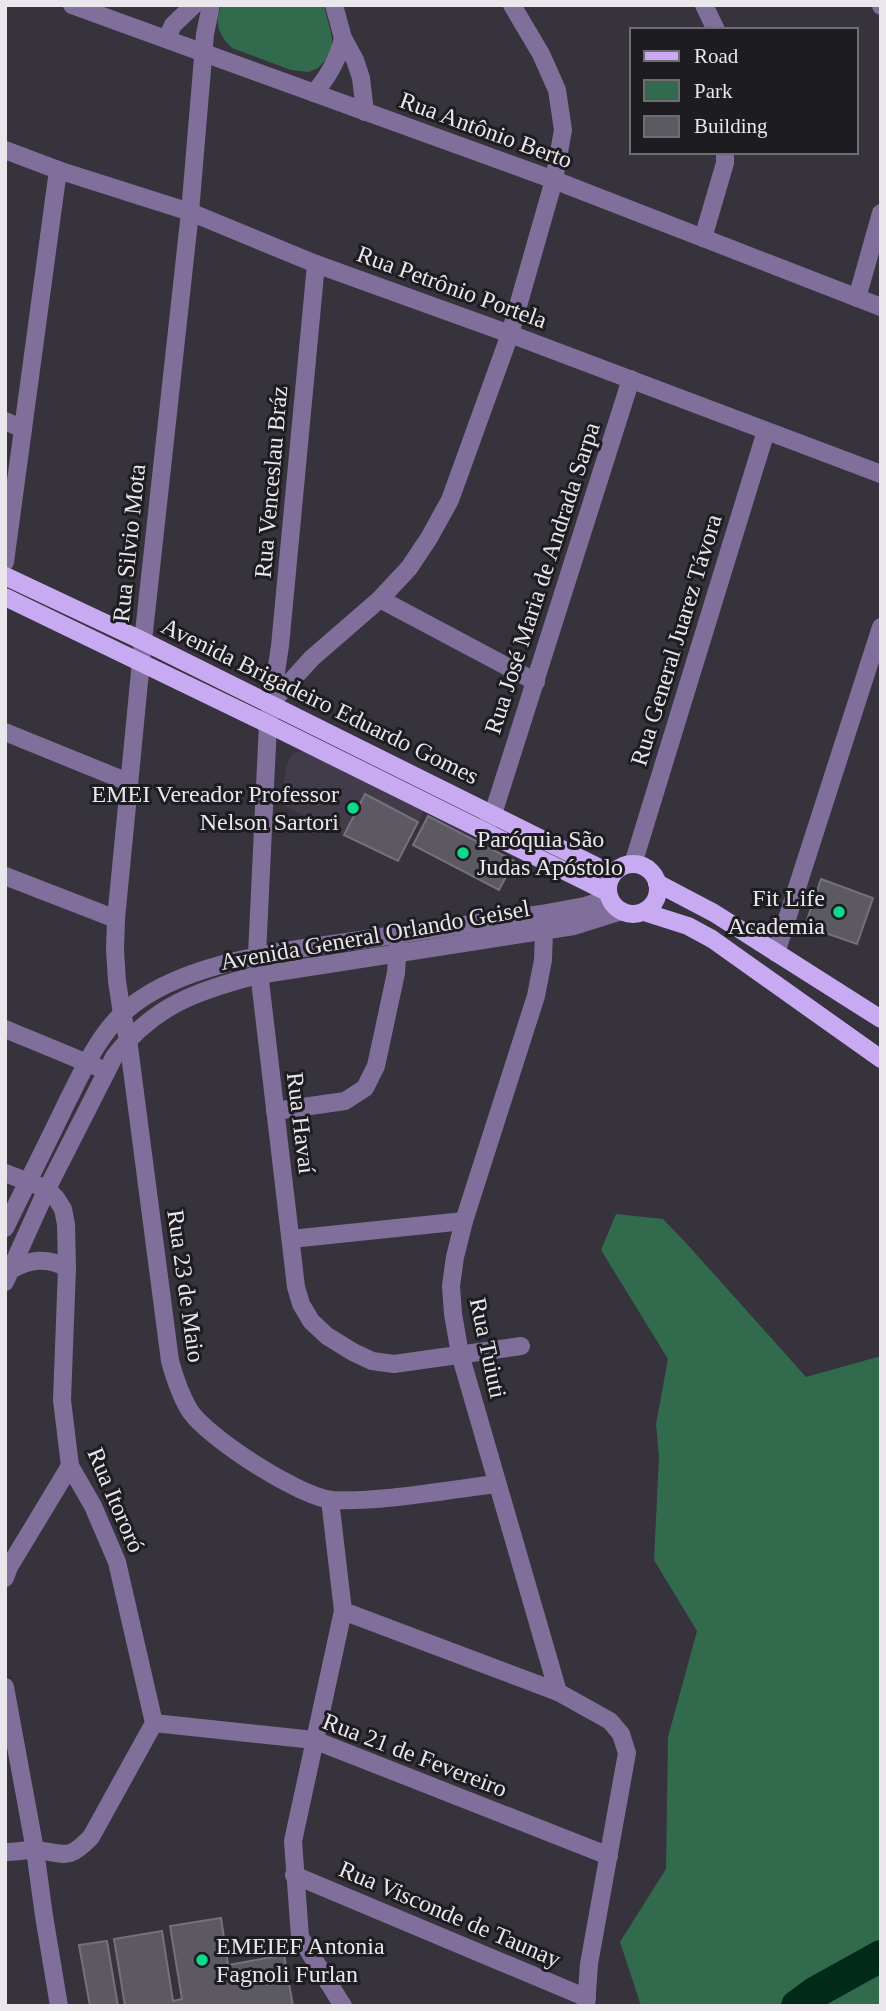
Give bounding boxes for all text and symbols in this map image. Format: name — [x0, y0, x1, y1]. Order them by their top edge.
legend — [630, 28, 858, 154]
text: Road — [694, 44, 739, 68]
text: Park — [694, 79, 733, 103]
street label: Rua Antônio Berto — [396, 87, 576, 173]
text: Building — [694, 114, 768, 138]
street label: Rua Petrônio Portela — [354, 241, 551, 334]
street label: Rua Venceslau Bráz — [250, 385, 292, 579]
street label: Rua José Maria de Andrada Sarpa — [479, 419, 605, 737]
street label: Rua Silvio Mota — [108, 462, 150, 623]
street label: Rua General Juarez Távora — [625, 511, 727, 769]
street label: Avenida Brigadeiro Eduardo Gomes — [157, 613, 483, 789]
place label: EMEI Vereador Professor Nelson Sartori — [92, 781, 339, 835]
marker: EMEI Vereador Professor Nelson Sartori — [345, 800, 361, 816]
place label: Paróquia São Judas Apóstolo — [477, 826, 623, 880]
marker: Paróquia São Judas Apóstolo — [455, 845, 471, 861]
place label: Fit Life Academia — [728, 885, 825, 939]
street label: Avenida General Orlando Geisel — [218, 895, 532, 975]
marker: Fit Life Academia — [831, 904, 847, 920]
street label: Rua Havaí — [282, 1071, 320, 1176]
street label: Rua 23 de Maio — [162, 1208, 210, 1364]
street label: Rua Tuiuti — [465, 1295, 511, 1401]
street label: Rua Itororó — [82, 1444, 150, 1556]
street label: Rua 21 de Fevereiro — [319, 1708, 511, 1802]
street label: Rua Visconde de Taunay — [335, 1856, 565, 1972]
place label: EMEIEF Antonia Fagnoli Furlan — [216, 1933, 385, 1987]
marker: EMEIEF Antonia Fagnoli Furlan — [194, 1952, 210, 1968]

